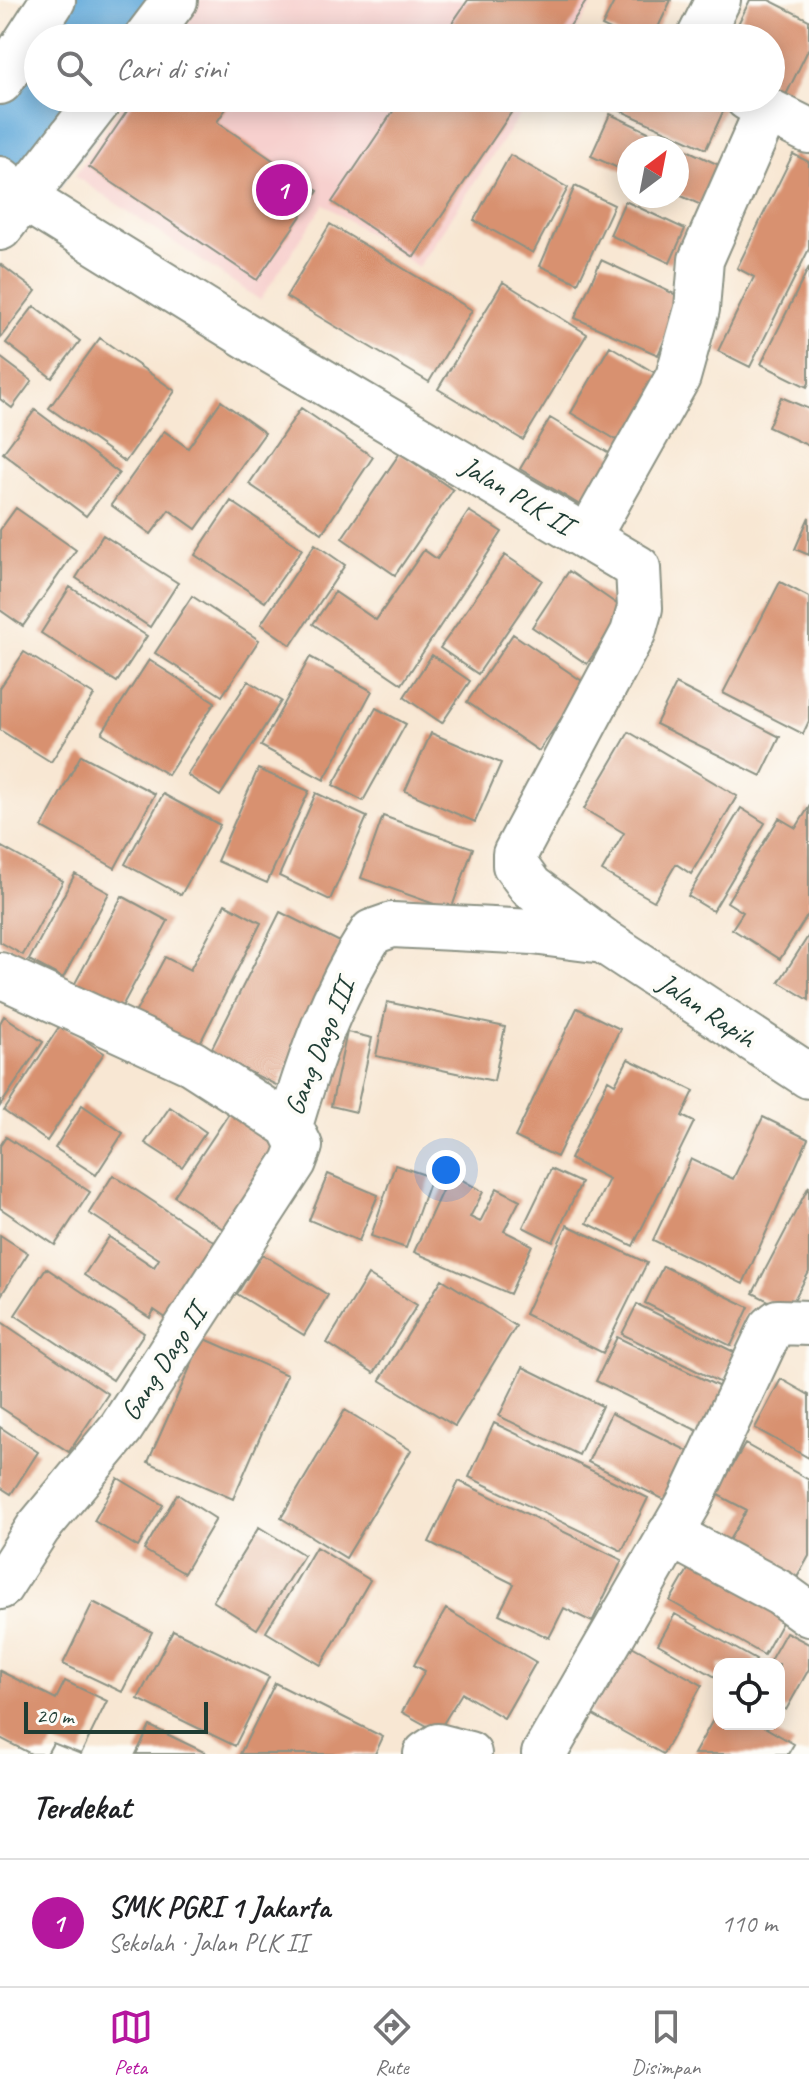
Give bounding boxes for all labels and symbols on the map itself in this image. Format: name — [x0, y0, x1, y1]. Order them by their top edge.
north arrow — [617, 136, 689, 208]
pin: 1 — [256, 160, 308, 220]
street label: Jalan PLK II — [453, 447, 584, 545]
street label: Jalan Rapih — [650, 964, 764, 1056]
street label: Gang Dago III — [276, 969, 364, 1120]
your location — [426, 1150, 466, 1190]
street label: Gang Dago II — [112, 1292, 217, 1427]
scale bar — [24, 1698, 208, 1734]

